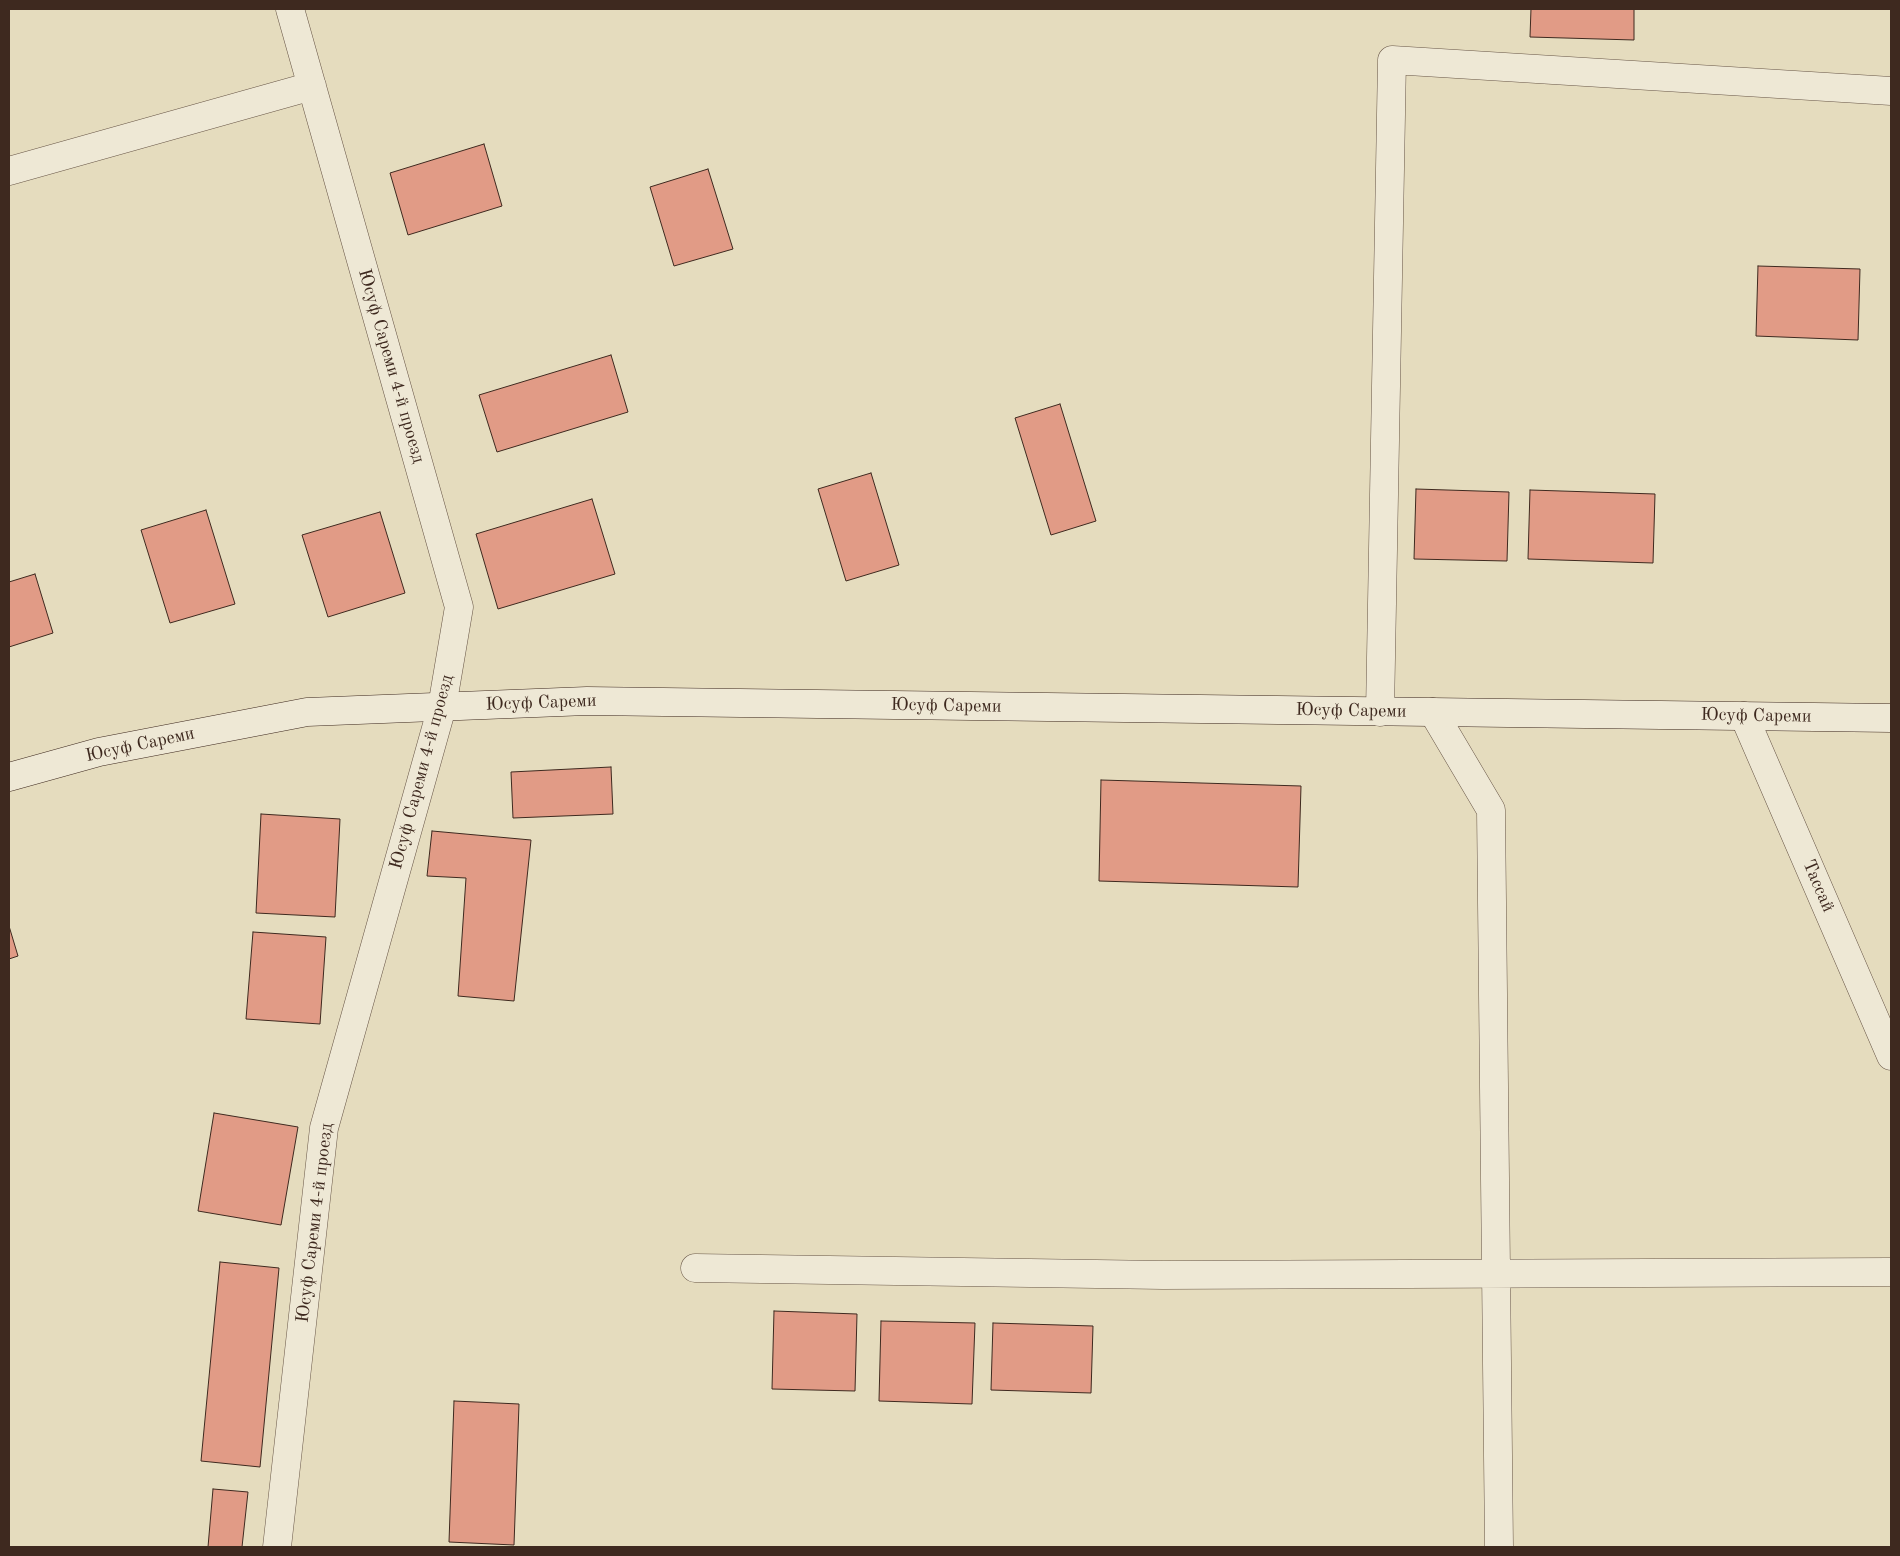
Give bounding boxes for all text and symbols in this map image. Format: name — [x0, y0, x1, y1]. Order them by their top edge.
street label: Юсуф Сареми 4-й проезд — [353, 266, 429, 466]
street label: Юсуф Сареми 4-й проезд — [386, 672, 458, 872]
street label: Юсуф Сареми — [485, 690, 597, 716]
street label: Юсуф Сареми — [890, 694, 1002, 718]
street label: Юсуф Сареми — [1295, 699, 1407, 723]
street label: Юсуф Сареми — [1700, 704, 1812, 728]
street label: Юсуф Сареми — [83, 723, 197, 767]
street label: Тассай — [1797, 856, 1839, 916]
street label: Юсуф Сареми 4-й проезд — [292, 1122, 338, 1324]

